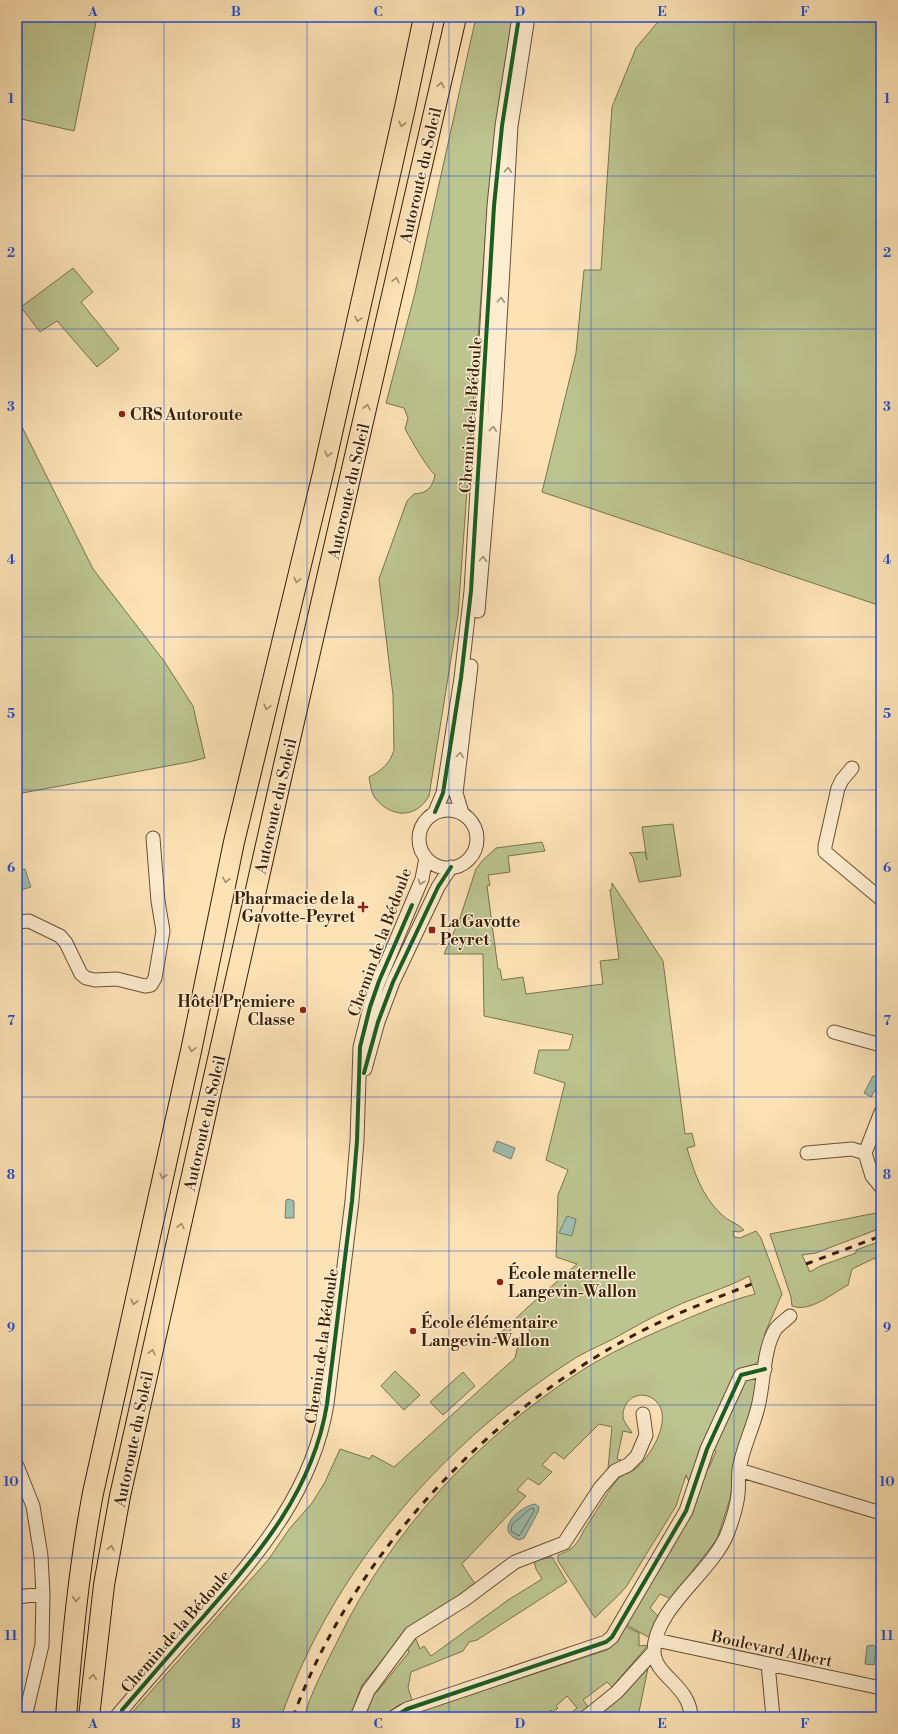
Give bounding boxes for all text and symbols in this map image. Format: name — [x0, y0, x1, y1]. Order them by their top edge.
text: A — [87, 4, 98, 20]
text: B — [231, 4, 241, 20]
text: C — [373, 4, 383, 20]
text: D — [515, 4, 525, 20]
text: E — [657, 4, 667, 20]
text: F — [800, 4, 810, 20]
one-way arrow — [436, 82, 444, 88]
text: 1 — [8, 91, 15, 107]
text: 1 — [884, 91, 891, 107]
street label: Autoroute du Soleil — [395, 105, 446, 246]
one-way arrow — [398, 121, 406, 127]
one-way arrow — [504, 167, 513, 173]
text: 2 — [7, 245, 15, 261]
text: 2 — [883, 245, 891, 261]
one-way arrow — [391, 277, 400, 284]
one-way arrow — [497, 297, 506, 303]
one-way arrow — [354, 315, 363, 322]
street label: Chemin de la Bédoule — [456, 336, 486, 494]
text: 3 — [7, 399, 15, 415]
text: 3 — [883, 399, 891, 415]
one-way arrow — [363, 403, 371, 410]
place label: CRS Autoroute — [130, 405, 243, 425]
marker: CRS Autoroute — [117, 409, 127, 419]
street label: Autoroute du Soleil — [323, 421, 374, 562]
one-way arrow — [489, 426, 498, 432]
one-way arrow — [324, 451, 332, 457]
text: 4 — [7, 552, 16, 568]
text: 4 — [883, 552, 892, 568]
one-way arrow — [478, 556, 487, 562]
one-way arrow — [294, 577, 302, 584]
one-way arrow — [263, 703, 272, 710]
text: 5 — [7, 706, 15, 722]
text: 5 — [883, 706, 891, 722]
street label: Autoroute du Soleil — [250, 736, 301, 877]
one-way arrow — [455, 752, 464, 758]
text: 6 — [7, 860, 15, 876]
text: 6 — [883, 860, 891, 876]
street label: Chemin de la Bédoule — [344, 865, 416, 1019]
one-way arrow — [223, 877, 231, 884]
one-way arrow — [417, 878, 425, 885]
place label: Pharmacie de la Gavotte-Peyret — [234, 889, 355, 927]
marker: Pharmacie de la Gavotte-Peyret — [358, 902, 368, 912]
place label: La Gavotte Peyret — [440, 912, 521, 950]
marker: La Gavotte Peyret — [427, 925, 437, 935]
place label: Hôtel Premiere Classe — [178, 992, 295, 1030]
marker: Hôtel Premiere Classe — [298, 1005, 308, 1015]
text: 7 — [7, 1013, 15, 1029]
text: 7 — [883, 1013, 891, 1029]
one-way arrow — [188, 1046, 196, 1052]
street label: Autoroute du Soleil — [179, 1053, 230, 1194]
text: 8 — [7, 1167, 15, 1183]
text: 8 — [883, 1167, 891, 1183]
one-way arrow — [159, 1173, 167, 1179]
one-way arrow — [176, 1222, 184, 1229]
place label: École maternelle Langevin-Wallon — [508, 1262, 637, 1302]
street label: Chemin de la Bédoule — [301, 1267, 343, 1425]
marker: École maternelle Langevin-Wallon — [495, 1277, 505, 1287]
one-way arrow — [131, 1299, 139, 1306]
place label: École élémentaire Langevin-Wallon — [421, 1311, 559, 1351]
text: 9 — [7, 1320, 15, 1336]
text: 9 — [883, 1320, 891, 1336]
marker: École élémentaire Langevin-Wallon — [408, 1326, 418, 1336]
one-way arrow — [147, 1349, 156, 1356]
street label: Autoroute du Soleil — [110, 1369, 158, 1510]
text: 10 — [3, 1474, 19, 1490]
text: 10 — [879, 1474, 895, 1490]
one-way arrow — [106, 1545, 114, 1551]
street label: Chemin de la Bédoule — [117, 1566, 235, 1697]
one-way arrow — [72, 1596, 81, 1602]
street label: Boulevard Albert — [708, 1626, 834, 1672]
text: 11 — [5, 1628, 18, 1644]
text: 11 — [881, 1628, 894, 1644]
one-way arrow — [88, 1674, 97, 1680]
text: A — [87, 1716, 98, 1732]
text: B — [231, 1716, 241, 1732]
text: C — [373, 1716, 383, 1732]
text: D — [515, 1716, 525, 1732]
text: E — [657, 1716, 667, 1732]
text: F — [800, 1716, 810, 1732]

